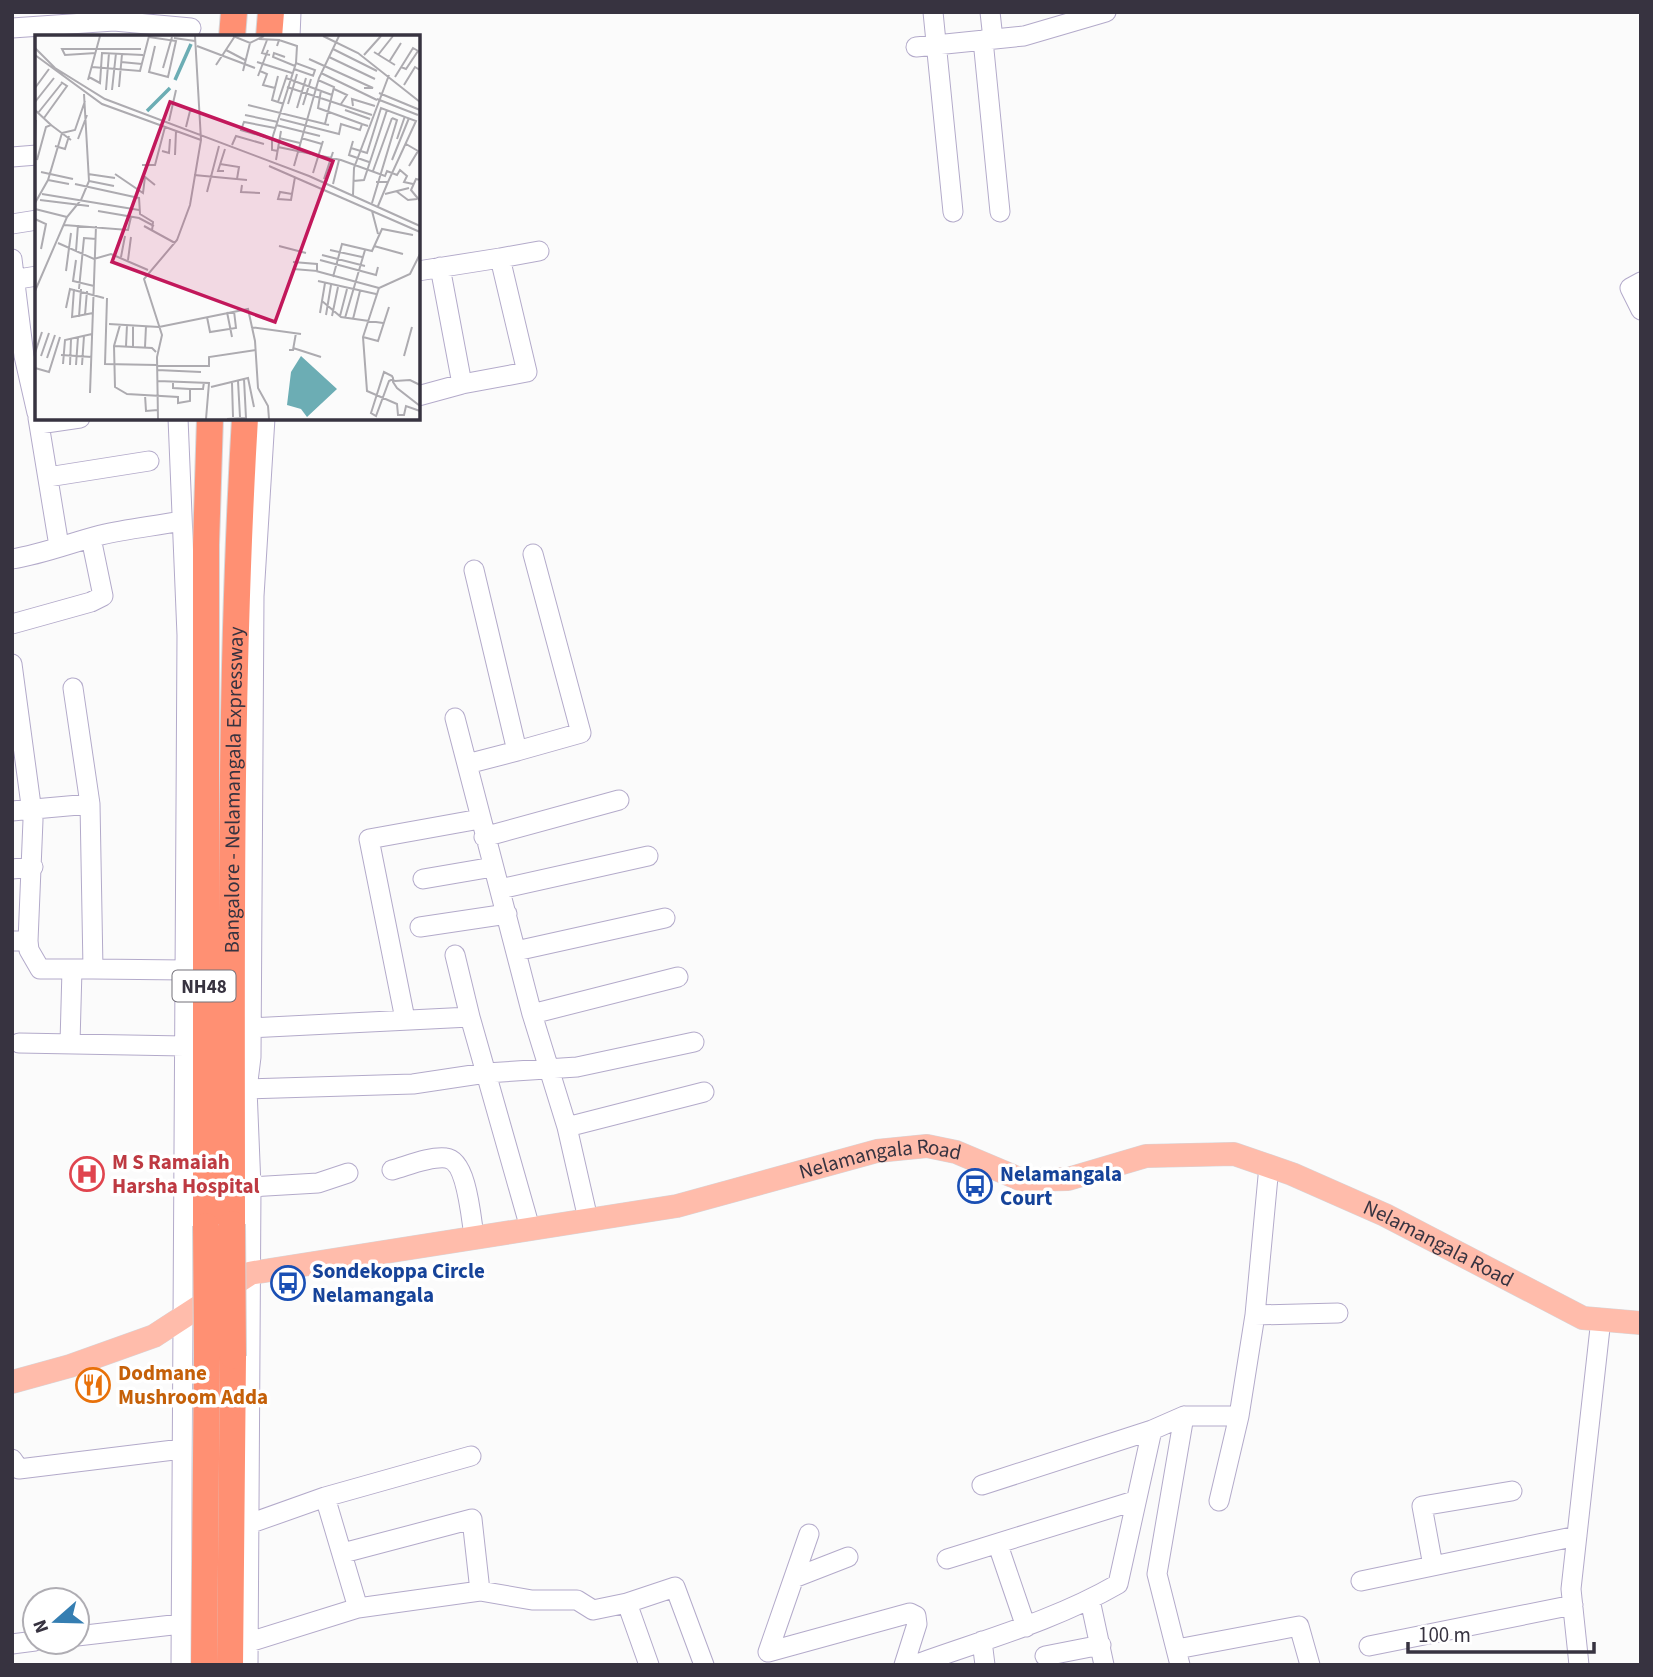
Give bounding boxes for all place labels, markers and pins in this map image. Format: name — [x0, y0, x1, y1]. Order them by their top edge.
place label: M S Ramaiah Harsha Hospital — [112, 1147, 260, 1201]
hospital icon: M S Ramaiah Harsha Hospital — [68, 1155, 106, 1193]
place label: Nelamangala Court — [1000, 1159, 1122, 1213]
bus stop icon: Nelamangala Court — [956, 1167, 994, 1205]
place label: Sondekoppa Circle Nelamangala — [312, 1256, 485, 1310]
bus stop icon: Sondekoppa Circle Nelamangala — [269, 1264, 307, 1302]
place label: Dodmane Mushroom Adda — [118, 1358, 268, 1412]
restaurant icon: Dodmane Mushroom Adda — [74, 1366, 112, 1404]

